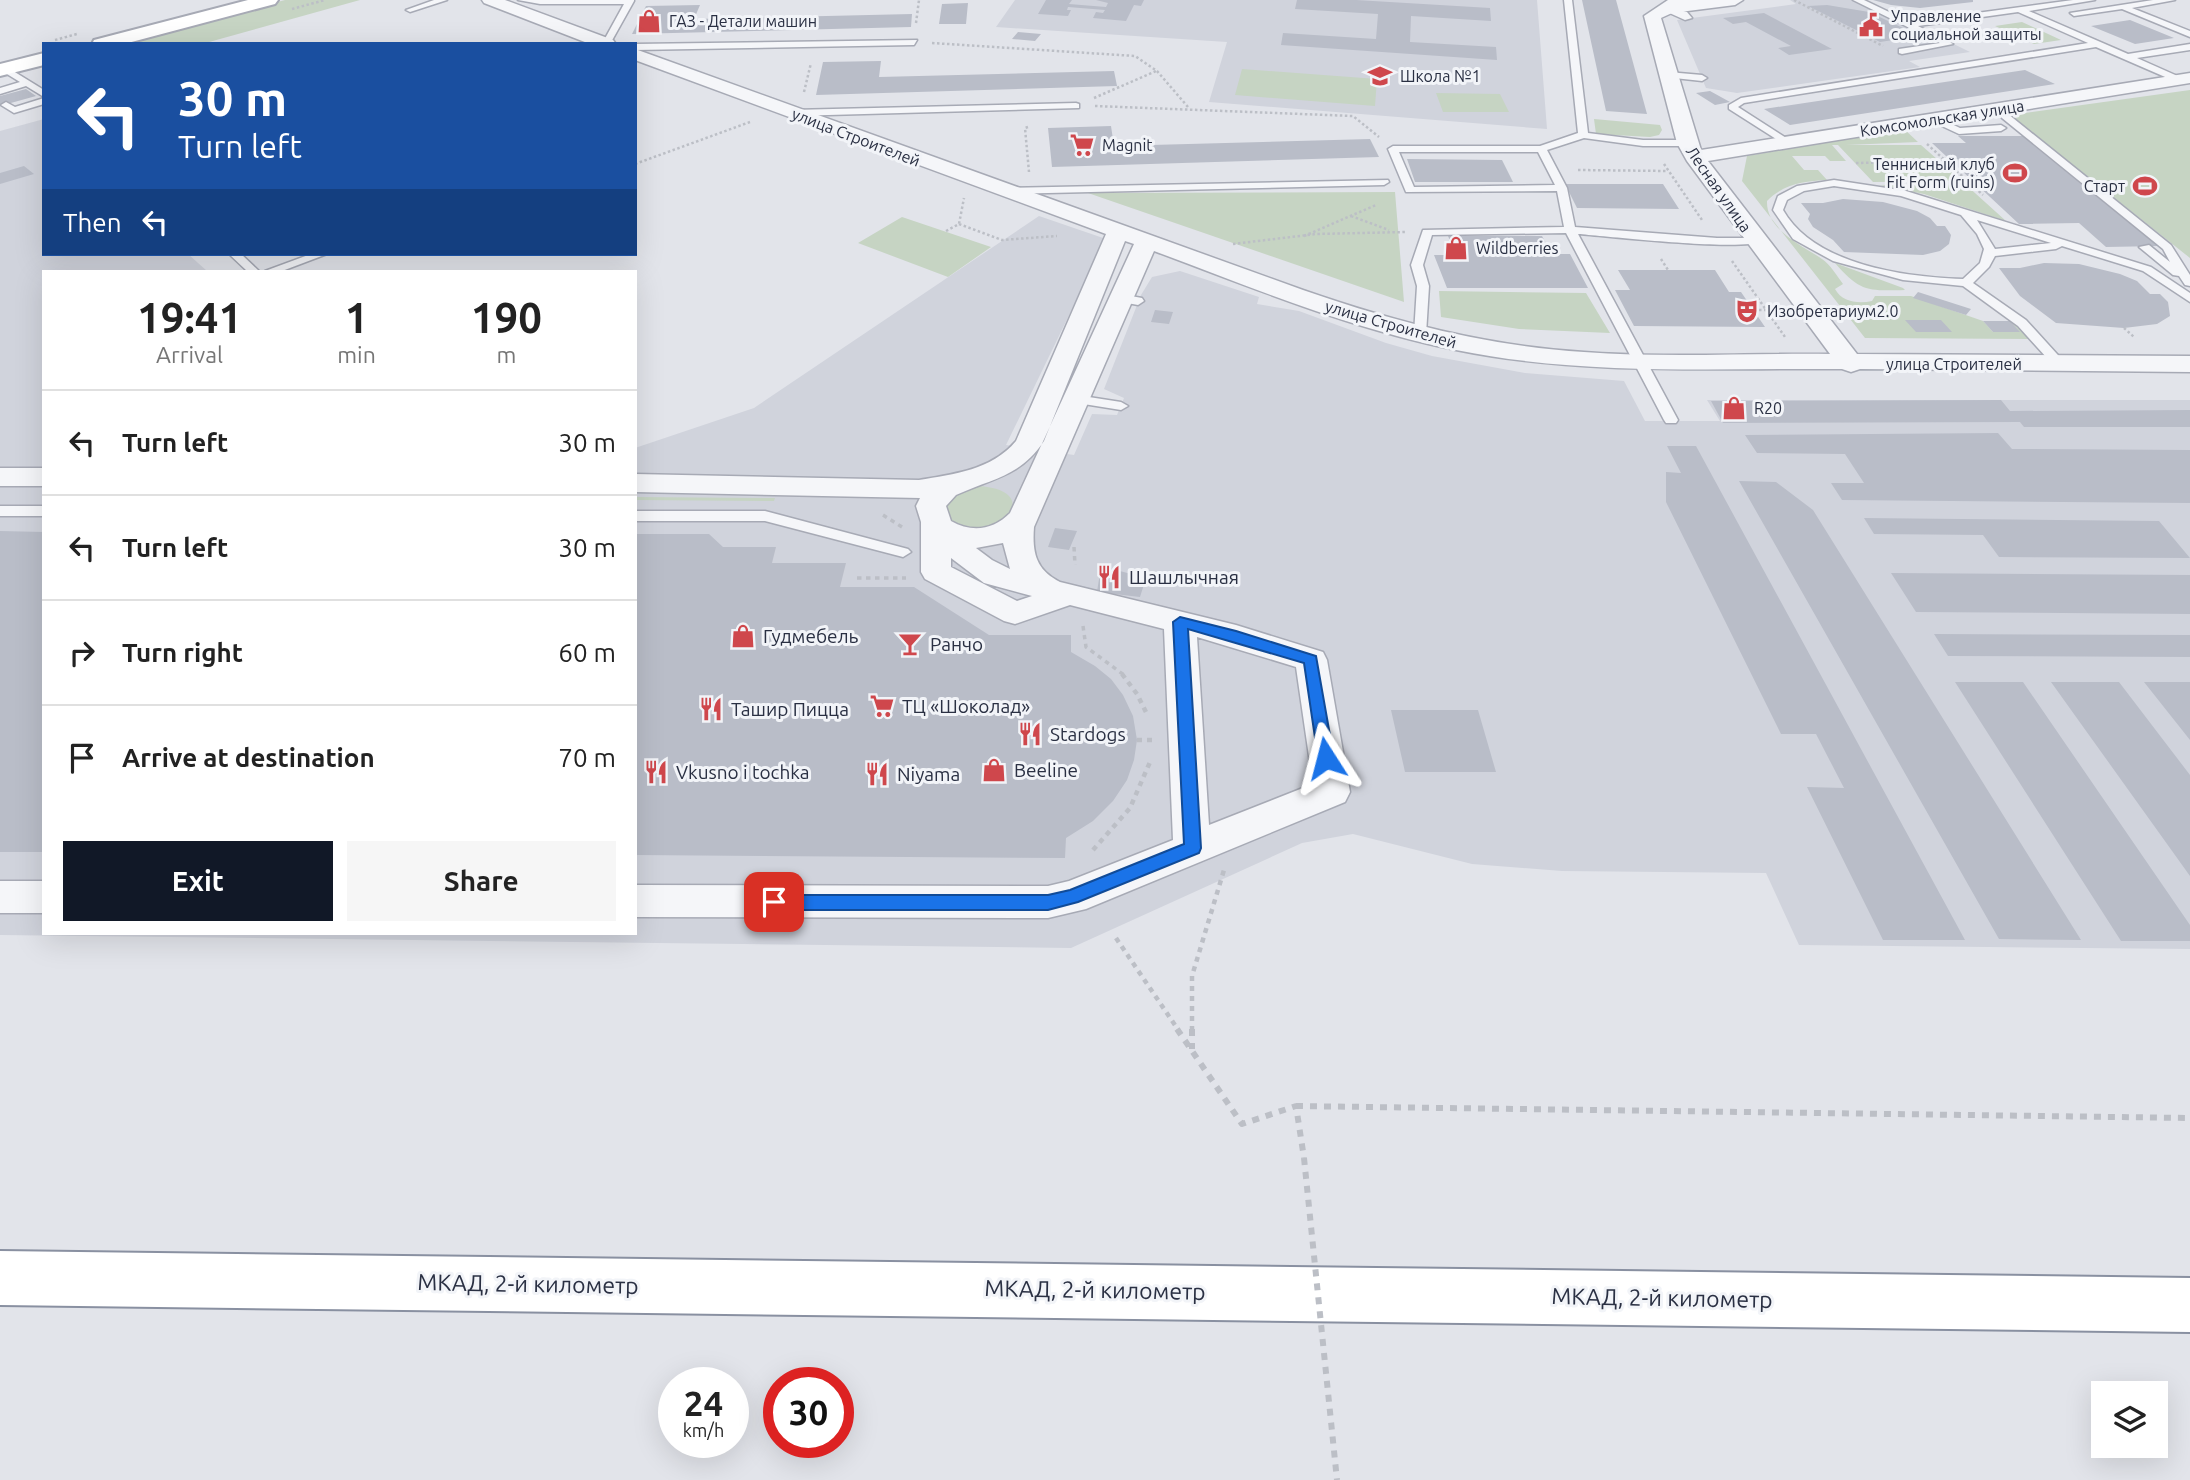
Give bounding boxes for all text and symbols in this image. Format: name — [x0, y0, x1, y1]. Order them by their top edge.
shop icon: ГАЗ - Детали машин — [635, 7, 663, 35]
place label: Управление социальной защиты — [1891, 7, 2042, 43]
public building icon: Управление социальной защиты — [1857, 11, 1885, 39]
place label: ГАЗ - Детали машин — [669, 12, 817, 30]
school or university icon: Школа №1 — [1366, 62, 1394, 90]
place label: Школа №1 — [1400, 67, 1481, 85]
icon: left — [63, 70, 154, 161]
text: 30 m — [178, 70, 287, 125]
street label: Комсомольская улица — [1859, 96, 2025, 140]
street label: улица Строителей — [789, 104, 923, 170]
text: Turn left — [178, 128, 302, 164]
supermarket icon: Magnit — [1068, 131, 1096, 159]
place label: Magnit — [1102, 136, 1153, 154]
street label: Лесная улица — [1683, 142, 1755, 236]
place label: Теннисный клуб Fit Form (ruins) — [1873, 155, 1995, 192]
sports icon: Теннисный клуб Fit Form (ruins) — [2001, 159, 2029, 187]
sports icon: Старт — [2131, 172, 2159, 200]
place label: Старт — [2084, 177, 2125, 195]
icon: left — [136, 203, 174, 241]
text: Then — [63, 208, 122, 237]
shop icon: Wildberries — [1442, 234, 1470, 262]
place label: Wildberries — [1476, 239, 1559, 257]
text: 19:41 — [137, 294, 242, 341]
text: 1 — [345, 294, 368, 341]
text: 190 — [471, 294, 542, 341]
street label: улица Строителей — [1323, 297, 1459, 351]
theatre icon: Изобретариум2.0 — [1733, 297, 1761, 325]
place label: Изобретариум2.0 — [1767, 302, 1899, 320]
text: Arrival — [156, 342, 223, 367]
text: min — [337, 342, 376, 367]
text: m — [496, 342, 516, 367]
street label: улица Строителей — [1886, 355, 2022, 373]
shop icon: R20 — [1720, 394, 1748, 422]
place label: R20 — [1754, 399, 1782, 417]
icon: left — [63, 424, 101, 462]
text: Turn left — [122, 428, 228, 457]
text: 30 m — [558, 428, 616, 457]
icon: left — [63, 529, 101, 567]
text: Turn left — [122, 533, 228, 562]
text: 30 m — [558, 533, 616, 562]
restaurant icon: Шашлычная — [1095, 563, 1123, 591]
place label: Шашлычная — [1129, 566, 1239, 588]
shop icon: Гудмебель — [729, 622, 757, 650]
place label: Гудмебель — [763, 625, 859, 647]
bar icon: Ранчо — [896, 630, 924, 658]
place label: Ранчо — [930, 633, 983, 655]
icon: right — [63, 634, 101, 672]
text: Turn right — [122, 638, 243, 667]
text: 60 m — [558, 638, 616, 667]
supermarket icon: ТЦ «Шоколад» — [868, 692, 896, 720]
restaurant icon: Ташир Пицца — [697, 695, 725, 723]
place label: ТЦ «Шоколад» — [902, 695, 1030, 717]
place label: Ташир Пицца — [731, 698, 849, 720]
restaurant icon: Stardogs — [1016, 720, 1044, 748]
position arrow — [1289, 721, 1363, 795]
place label: Stardogs — [1050, 723, 1126, 745]
icon: arrive — [63, 739, 101, 777]
text: Arrive at destination — [122, 743, 375, 772]
text: 70 m — [558, 743, 616, 772]
shop icon: Beeline — [980, 756, 1008, 784]
restaurant icon: Vkusno i tochka — [642, 758, 670, 786]
place label: Beeline — [1014, 759, 1078, 781]
restaurant icon: Niyama — [863, 760, 891, 788]
place label: Vkusno i tochka — [676, 761, 810, 783]
place label: Niyama — [897, 763, 960, 785]
button: Exit — [63, 841, 333, 921]
button: Share — [347, 841, 616, 921]
pin — [744, 872, 804, 932]
icon: arrive — [755, 883, 793, 921]
street label: МКАД, 2-й километр — [417, 1269, 639, 1298]
street label: МКАД, 2-й километр — [984, 1275, 1206, 1304]
street label: МКАД, 2-й километр — [1551, 1283, 1773, 1312]
speed limit sign: 30 — [763, 1367, 854, 1458]
map controls — [2091, 1381, 2168, 1458]
button: layers — [2091, 1381, 2168, 1458]
text: 24 — [684, 1383, 723, 1423]
text: km/h — [683, 1420, 724, 1440]

